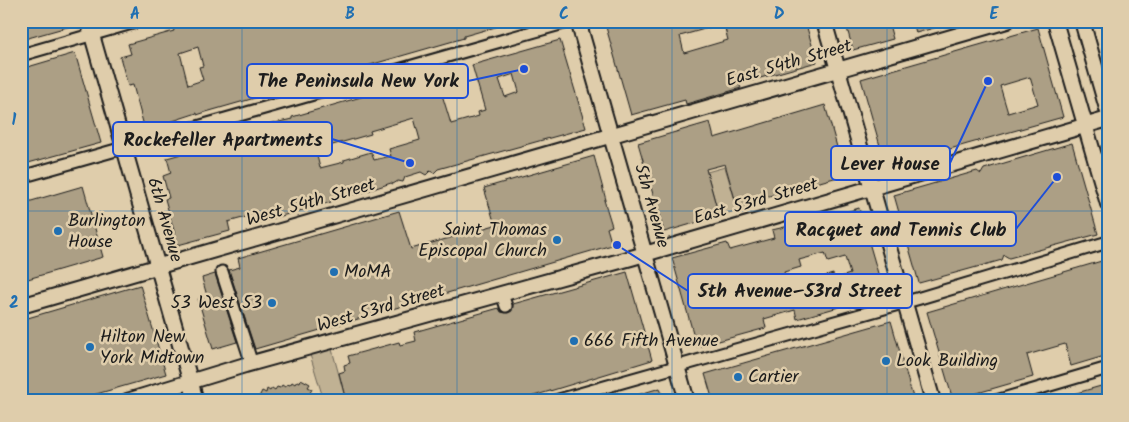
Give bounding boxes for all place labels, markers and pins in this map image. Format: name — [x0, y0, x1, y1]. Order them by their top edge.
callout: The Peninsula New York — [247, 64, 468, 98]
callout: Rockefeller Apartments — [113, 122, 332, 156]
callout: Lever House — [831, 146, 950, 180]
place label: Burlington House — [68, 207, 146, 257]
callout: Racquet and Tennis Club — [785, 212, 1016, 246]
place label: Saint Thomas Episcopal Church — [418, 216, 547, 266]
marker: Burlington House — [52, 225, 64, 237]
marker: Saint Thomas Episcopal Church — [551, 234, 563, 246]
place label: MoMA — [344, 258, 392, 287]
marker: MoMA — [328, 266, 340, 278]
callout: 5th Avenue–53rd Street — [688, 274, 912, 308]
place label: 53 West 53 — [171, 289, 262, 318]
marker: 53 West 53 — [266, 297, 278, 309]
place label: Hilton New York Midtown — [100, 323, 204, 373]
place label: 666 Fifth Avenue — [584, 327, 719, 356]
marker: 666 Fifth Avenue — [568, 335, 580, 347]
marker: Hilton New York Midtown — [84, 341, 96, 353]
place label: Look Building — [896, 347, 998, 376]
marker: Look Building — [880, 355, 892, 367]
place label: Cartier — [748, 363, 800, 392]
marker: Cartier — [732, 371, 744, 383]

